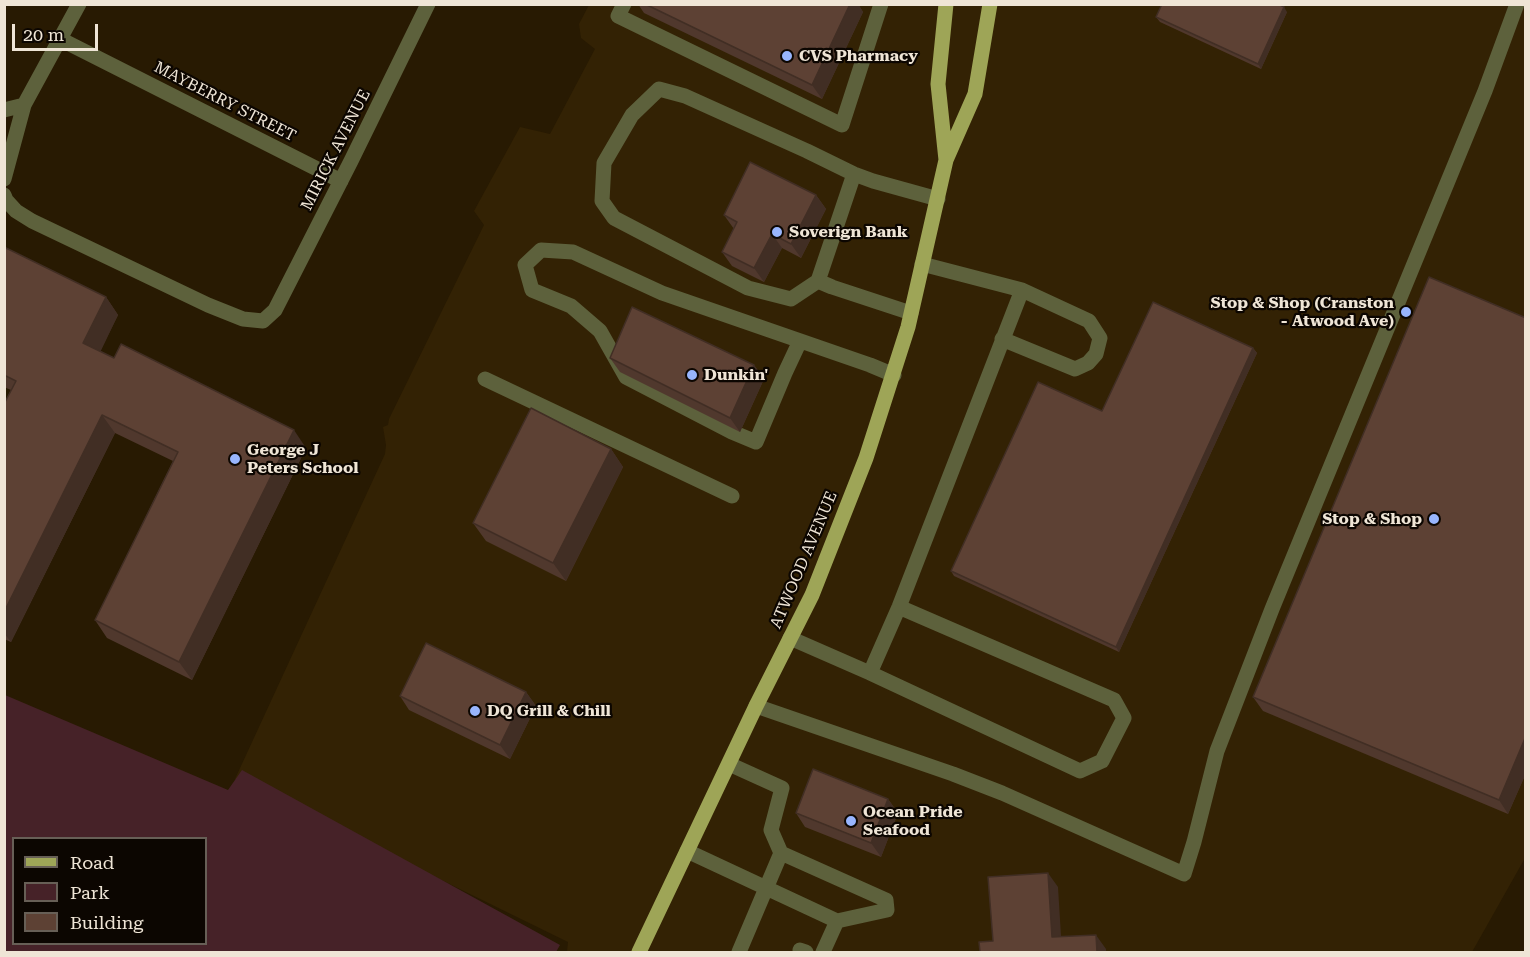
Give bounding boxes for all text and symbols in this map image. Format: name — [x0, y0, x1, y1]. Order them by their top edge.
scale bar — [15, 12, 100, 50]
text: 20 m — [23, 24, 64, 45]
place label: CVS Pharmacy — [799, 46, 918, 66]
marker: CVS Pharmacy — [780, 49, 794, 63]
street label: MAYBERRY STREET — [151, 58, 299, 146]
street label: MIRICK AVENUE — [297, 86, 375, 214]
place label: Soverign Bank — [789, 222, 908, 242]
marker: Soverign Bank — [770, 225, 784, 239]
place label: Stop & Shop (Cranston - Atwood Ave) — [1211, 293, 1394, 331]
marker: Stop & Shop (Cranston - Atwood Ave) — [1399, 305, 1413, 319]
place label: Dunkin' — [704, 365, 768, 385]
marker: Dunkin' — [685, 368, 699, 382]
place label: George J Peters School — [247, 440, 359, 478]
marker: George J Peters School — [228, 452, 242, 466]
street label: ATWOOD AVENUE — [766, 489, 842, 631]
place label: Stop & Shop — [1322, 509, 1422, 529]
marker: Stop & Shop — [1427, 512, 1441, 526]
place label: DQ Grill & Chill — [487, 701, 611, 721]
marker: DQ Grill & Chill — [468, 704, 482, 718]
place label: Ocean Pride Seafood — [863, 802, 963, 840]
marker: Ocean Pride Seafood — [844, 814, 858, 828]
legend — [12, 837, 207, 945]
text: Road — [70, 852, 114, 873]
text: Park — [70, 882, 110, 903]
text: Building — [70, 912, 144, 933]

